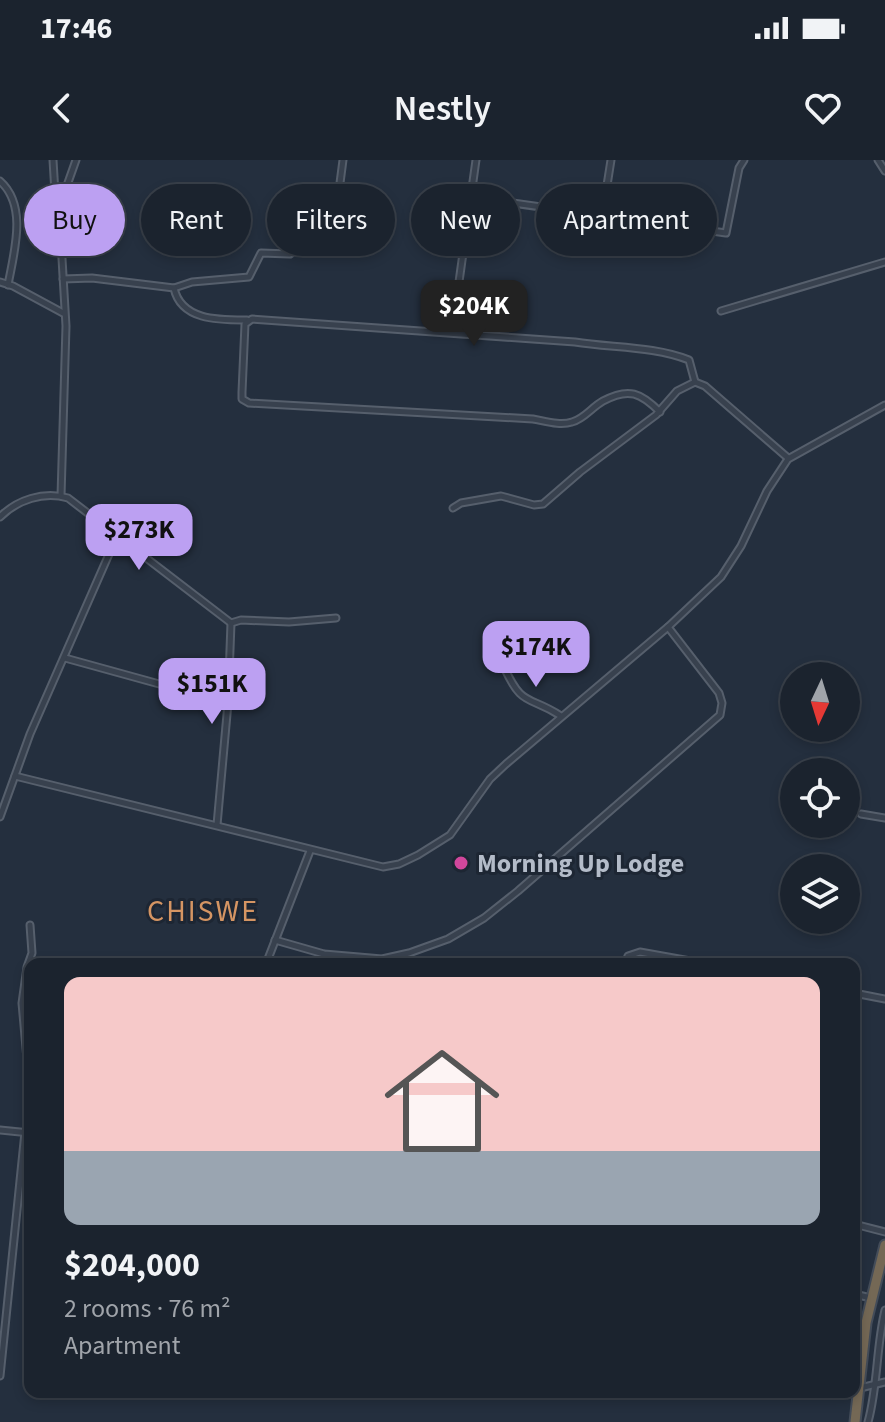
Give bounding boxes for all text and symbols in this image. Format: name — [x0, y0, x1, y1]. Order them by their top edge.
text: 17:46 — [40, 7, 112, 50]
text: Nestly — [394, 83, 491, 134]
icon: back — [40, 86, 84, 130]
icon: heart — [801, 86, 845, 130]
chip: Buy — [24, 184, 125, 256]
chip: Rent — [141, 184, 251, 256]
chip: Filters — [267, 184, 395, 256]
chip: New — [411, 184, 520, 256]
chip: Apartment — [536, 184, 717, 256]
pin: $204K — [418, 280, 530, 348]
text: $204K — [439, 287, 509, 324]
pin: $273K — [83, 504, 195, 572]
text: $273K — [104, 511, 174, 548]
pin: $174K — [480, 621, 592, 689]
text: $174K — [501, 628, 571, 665]
pin: $151K — [156, 658, 268, 726]
north arrow — [780, 662, 860, 742]
map controls — [780, 662, 860, 934]
text: $151K — [177, 665, 247, 702]
button: locate — [780, 758, 860, 838]
place label: Morning Up Lodge — [477, 845, 684, 882]
marker: Morning Up Lodge — [452, 854, 470, 872]
button: layers — [780, 854, 860, 934]
district label: CHISWE — [147, 890, 259, 933]
icon: home — [370, 1029, 514, 1173]
text: $204,000 — [64, 1241, 200, 1290]
text: 2 rooms · 76 m² — [64, 1290, 231, 1327]
text: Apartment — [64, 1327, 181, 1364]

